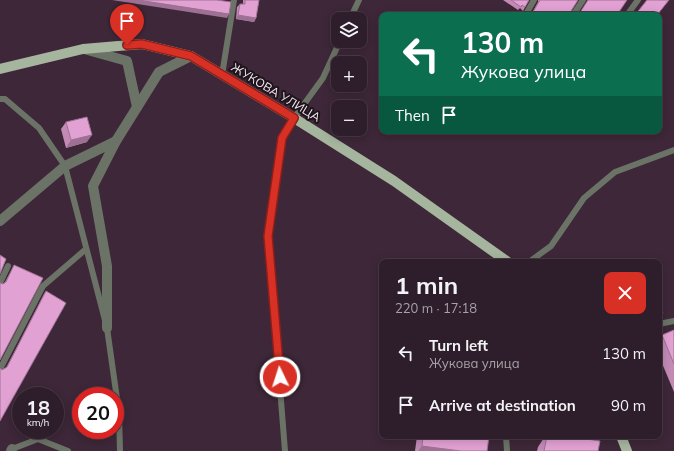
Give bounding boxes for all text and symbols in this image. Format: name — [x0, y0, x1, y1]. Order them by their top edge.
pin — [110, 4, 144, 45]
icon: arrive — [116, 10, 138, 32]
map controls — [331, 12, 367, 136]
button: layers — [331, 12, 367, 48]
text: 130 m — [461, 25, 544, 60]
icon: left — [395, 28, 447, 80]
button: + — [331, 56, 367, 92]
street label: ЖУКОВА УЛИЦА — [229, 59, 324, 125]
text: Жукова улица — [461, 60, 587, 83]
button: − — [331, 100, 367, 136]
icon: arrive — [438, 104, 460, 126]
text: Then — [395, 106, 430, 125]
text: 1 min — [395, 270, 458, 300]
button: close — [604, 272, 646, 314]
text: 220 m · 17:18 — [395, 300, 477, 316]
text: Turn left — [429, 336, 488, 355]
icon: left — [395, 342, 417, 364]
text: 130 m — [602, 344, 646, 363]
text: Жукова улица — [429, 355, 520, 371]
position arrow — [259, 356, 301, 398]
speed limit sign: 20 — [72, 387, 124, 439]
icon: arrive — [395, 394, 417, 416]
text: 18 — [26, 395, 50, 420]
text: Arrive at destination — [429, 396, 576, 415]
text: 90 m — [611, 396, 646, 415]
text: km/h — [27, 416, 49, 429]

